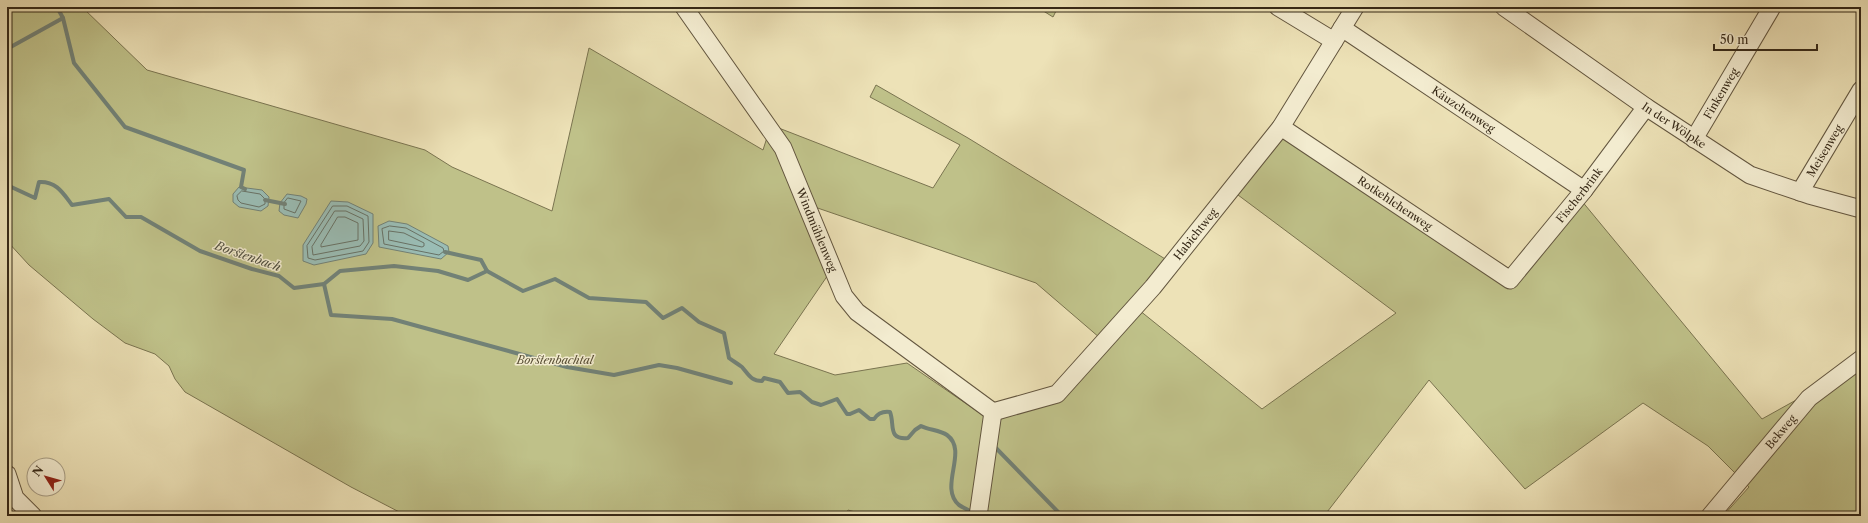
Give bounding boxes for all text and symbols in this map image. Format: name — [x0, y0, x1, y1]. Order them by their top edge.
scale bar — [1714, 26, 1817, 52]
text: 50 m — [1720, 32, 1749, 47]
street label: Finkenweg — [1700, 65, 1742, 121]
street label: Käuzchenweg — [1429, 83, 1498, 135]
street label: In der Wölpke — [1639, 99, 1709, 151]
street label: Meisenweg — [1804, 122, 1846, 180]
street label: Fischerbrink — [1553, 164, 1606, 226]
street label: Rotkehlchenweg — [1355, 173, 1435, 233]
street label: Windmühlenweg — [793, 185, 840, 274]
street label: Habichtweg — [1170, 205, 1220, 263]
water label: Borstenbach — [212, 237, 283, 274]
park label: Borstenbachtal — [516, 353, 595, 367]
street label: Bekweg — [1762, 411, 1799, 452]
north arrow — [26, 457, 66, 497]
text: N — [30, 463, 47, 479]

